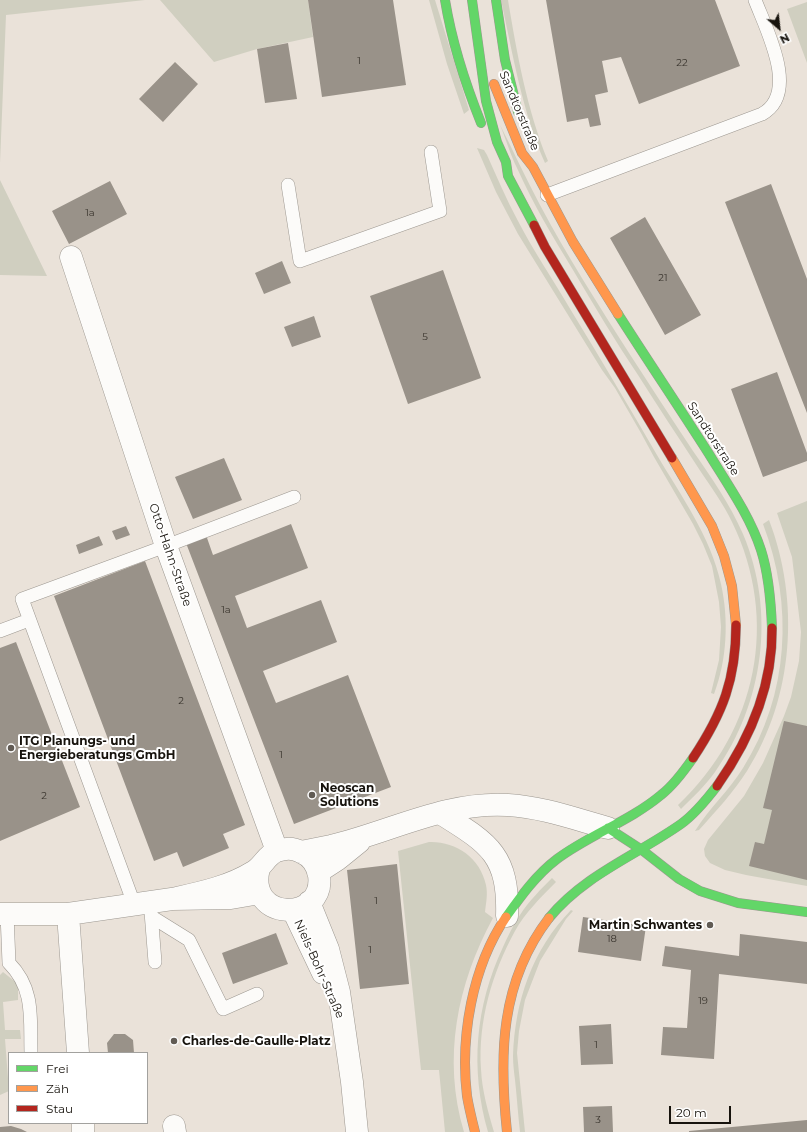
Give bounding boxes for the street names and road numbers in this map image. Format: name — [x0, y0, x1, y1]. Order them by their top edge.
street label: Sandtorstraße — [496, 69, 542, 153]
street label: Sandtorstraße — [684, 399, 742, 479]
street label: Otto-Hahn-Straße — [146, 502, 194, 608]
street label: Niels-Bohr-Straße — [291, 917, 347, 1021]

